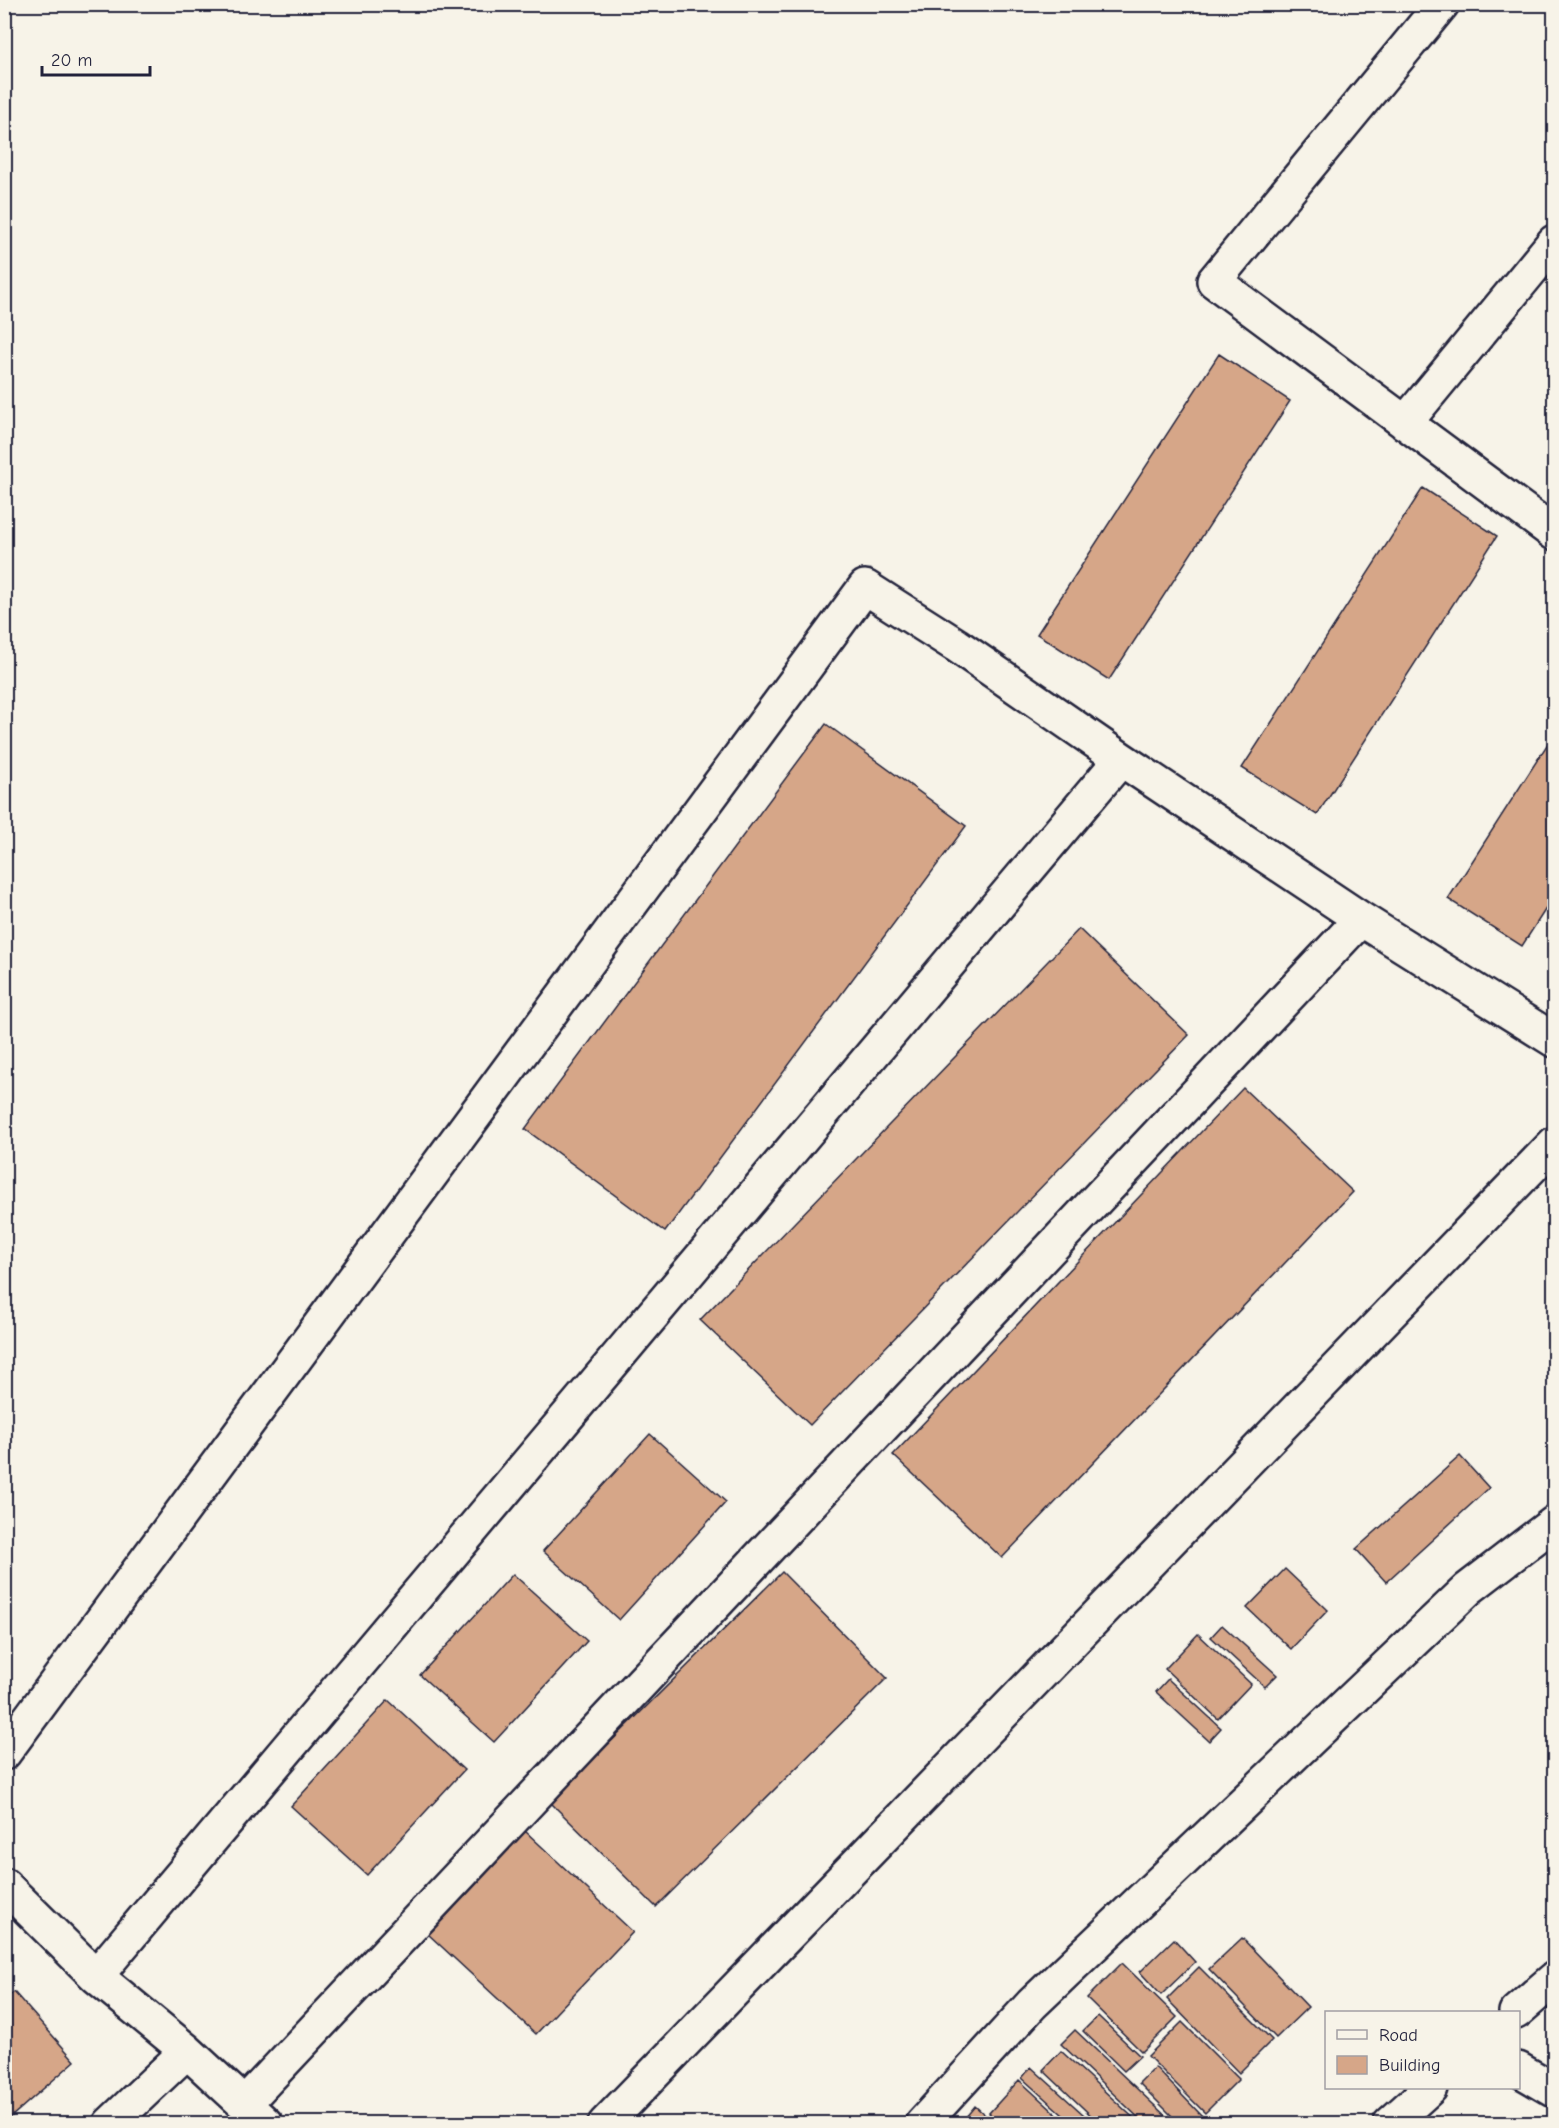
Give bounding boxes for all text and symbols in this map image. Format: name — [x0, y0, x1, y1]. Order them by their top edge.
scale bar — [42, 39, 150, 77]
text: 20 m — [51, 50, 92, 71]
legend — [1325, 2011, 1520, 2089]
text: Road — [1379, 2025, 1418, 2046]
text: Building — [1379, 2055, 1441, 2076]

